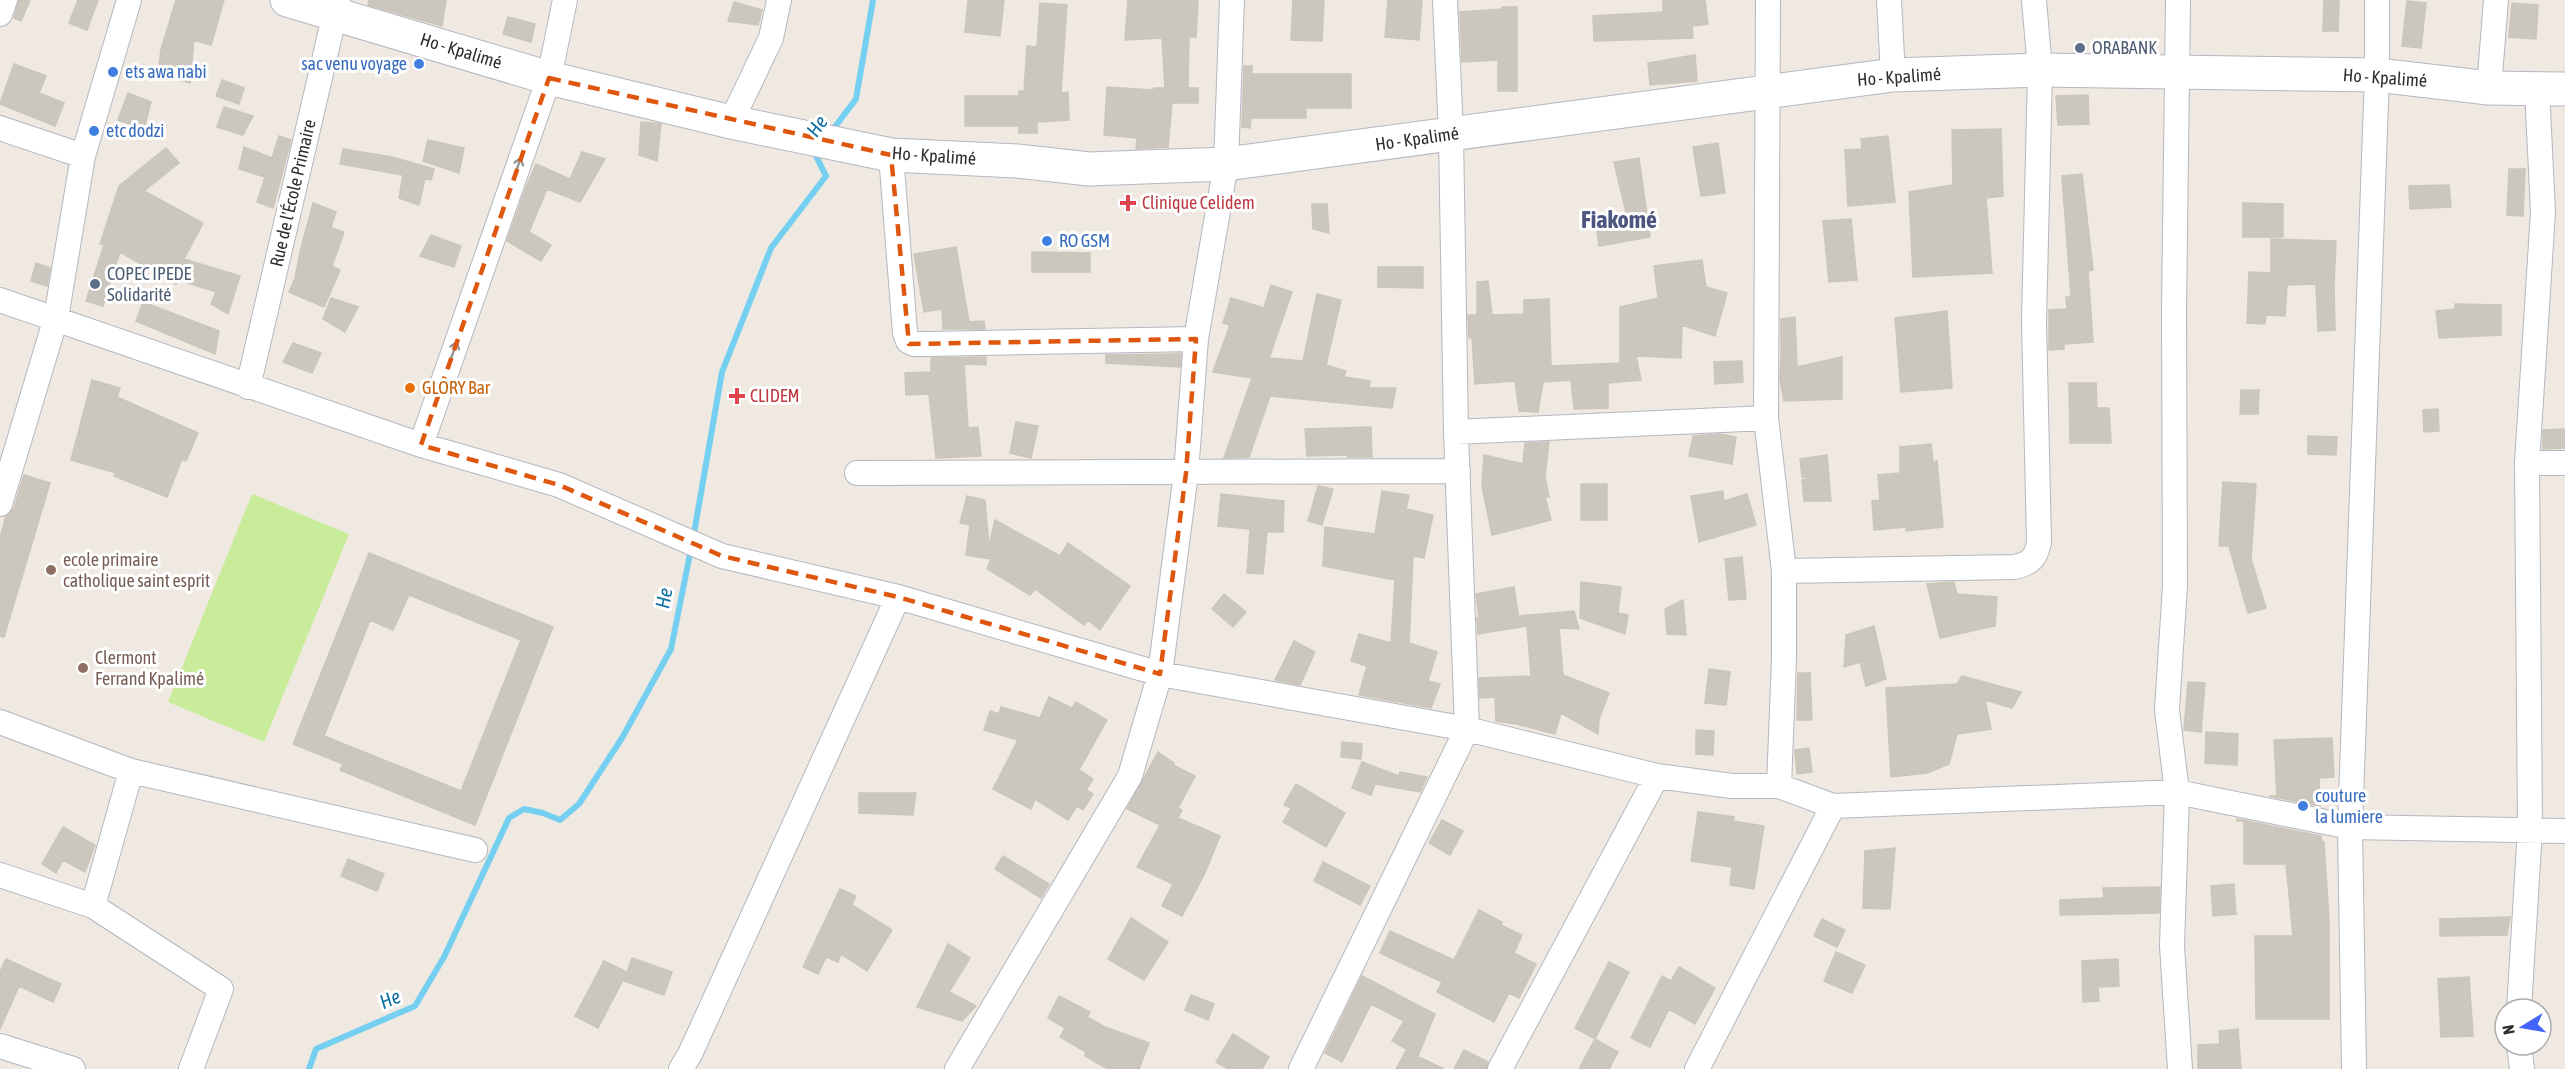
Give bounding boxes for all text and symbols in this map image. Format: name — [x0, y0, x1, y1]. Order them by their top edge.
street label: Ho - Kpalimé — [418, 28, 504, 73]
place label: ORABANK — [2092, 37, 2157, 58]
marker: ORABANK — [2073, 41, 2087, 55]
place label: sac venu voyage — [301, 53, 407, 74]
marker: sac venu voyage — [412, 57, 426, 71]
place label: ets awa nabi — [125, 61, 207, 82]
street label: Ho - Kpalimé — [1856, 63, 1942, 90]
street label: Ho - Kpalimé — [2342, 64, 2428, 91]
marker: ets awa nabi — [106, 65, 120, 79]
water label: He — [801, 111, 832, 141]
street label: Rue de l'École Primaire — [265, 117, 320, 269]
place label: etc dodzi — [106, 120, 164, 141]
street label: Ho - Kpalimé — [1374, 122, 1460, 155]
marker: etc dodzi — [87, 124, 101, 138]
street label: Ho - Kpalimé — [891, 142, 977, 169]
one-way arrow — [513, 157, 524, 176]
place label: Clinique Celidem — [1142, 192, 1255, 213]
marker: Clinique Celidem — [1119, 194, 1137, 212]
district label: Fiakomé — [1581, 206, 1657, 233]
place label: RO GSM — [1059, 230, 1110, 251]
marker: RO GSM — [1040, 234, 1054, 248]
place label: COPEC IPEDE Solidarité — [107, 263, 191, 305]
marker: COPEC IPEDE Solidarité — [88, 277, 102, 291]
one-way arrow — [449, 341, 460, 360]
place label: GLORY Bar — [422, 377, 491, 398]
marker: GLORY Bar — [403, 381, 417, 395]
place label: CLIDEM — [750, 385, 799, 406]
marker: CLIDEM — [728, 387, 746, 405]
place label: ecole primaire catholique saint esprit — [63, 549, 210, 591]
marker: ecole primaire catholique saint esprit — [44, 563, 58, 577]
water label: He — [650, 586, 677, 610]
place label: Clermont Ferrand Kpalimé — [95, 647, 204, 689]
marker: Clermont Ferrand Kpalimé — [76, 661, 90, 675]
place label: couture la lumiere — [2315, 785, 2383, 827]
marker: couture la lumiere — [2296, 799, 2310, 813]
water label: He — [376, 984, 404, 1013]
north arrow — [2493, 997, 2553, 1057]
text: N — [2499, 1024, 2518, 1036]

